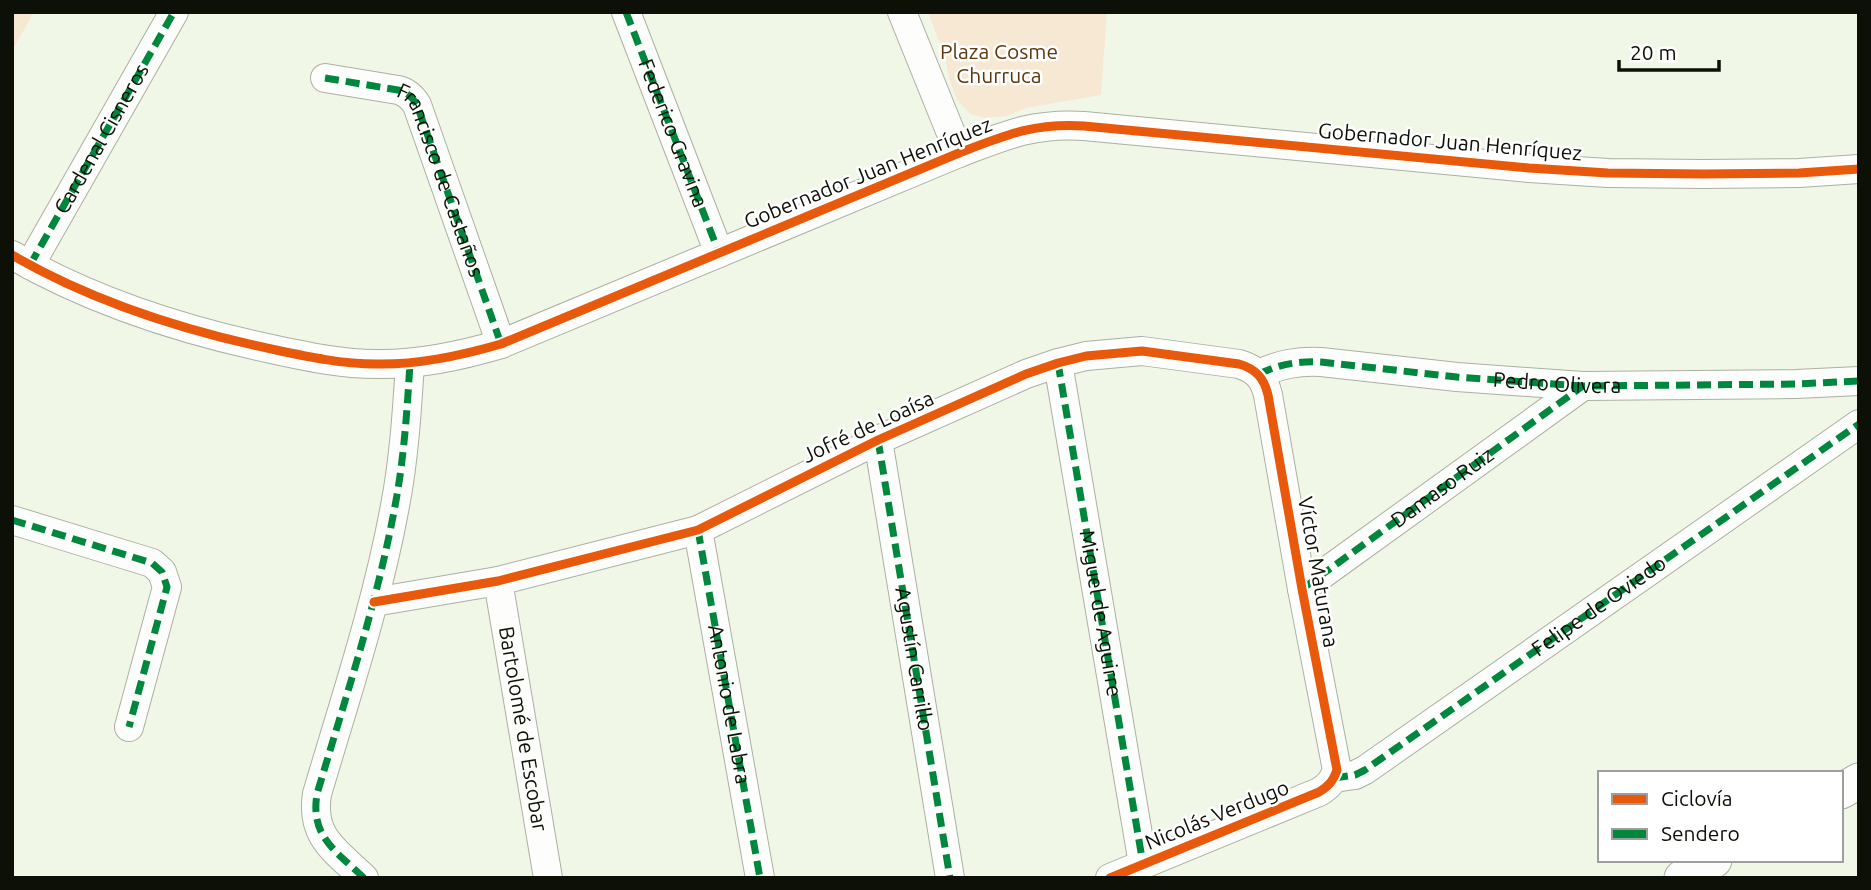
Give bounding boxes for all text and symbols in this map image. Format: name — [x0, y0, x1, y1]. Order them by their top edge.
scale bar — [1619, 28, 1719, 72]
park label: Plaza Cosme Churruca — [940, 39, 1058, 87]
text: 20 m — [1630, 40, 1677, 64]
street label: Federico Gravina — [634, 55, 713, 211]
street label: Cardenal Cisneros — [49, 59, 153, 218]
street label: Francisco de Castaños — [394, 78, 489, 280]
street label: Gobernador Juan Henríquez — [740, 111, 995, 233]
street label: Gobernador Juan Henríquez — [1317, 118, 1583, 165]
street label: Pedro Olivera — [1492, 367, 1621, 397]
street label: Jofré de Loaísa — [798, 385, 937, 467]
street label: Damaso Ruiz — [1386, 442, 1498, 532]
street label: Víctor Maturana — [1294, 494, 1344, 649]
street label: Miguel de Aguirre — [1076, 528, 1127, 698]
street label: Felipe de Oviedo — [1527, 550, 1670, 661]
street label: Agustín Carrillo — [891, 585, 939, 732]
street label: Antonio de Labra — [704, 622, 756, 786]
street label: Bartolomé de Escobar — [495, 624, 553, 833]
legend — [1598, 771, 1843, 862]
street label: Nicolás Verdugo — [1141, 774, 1292, 854]
text: Ciclovía — [1661, 786, 1733, 810]
text: Sendero — [1661, 821, 1740, 845]

